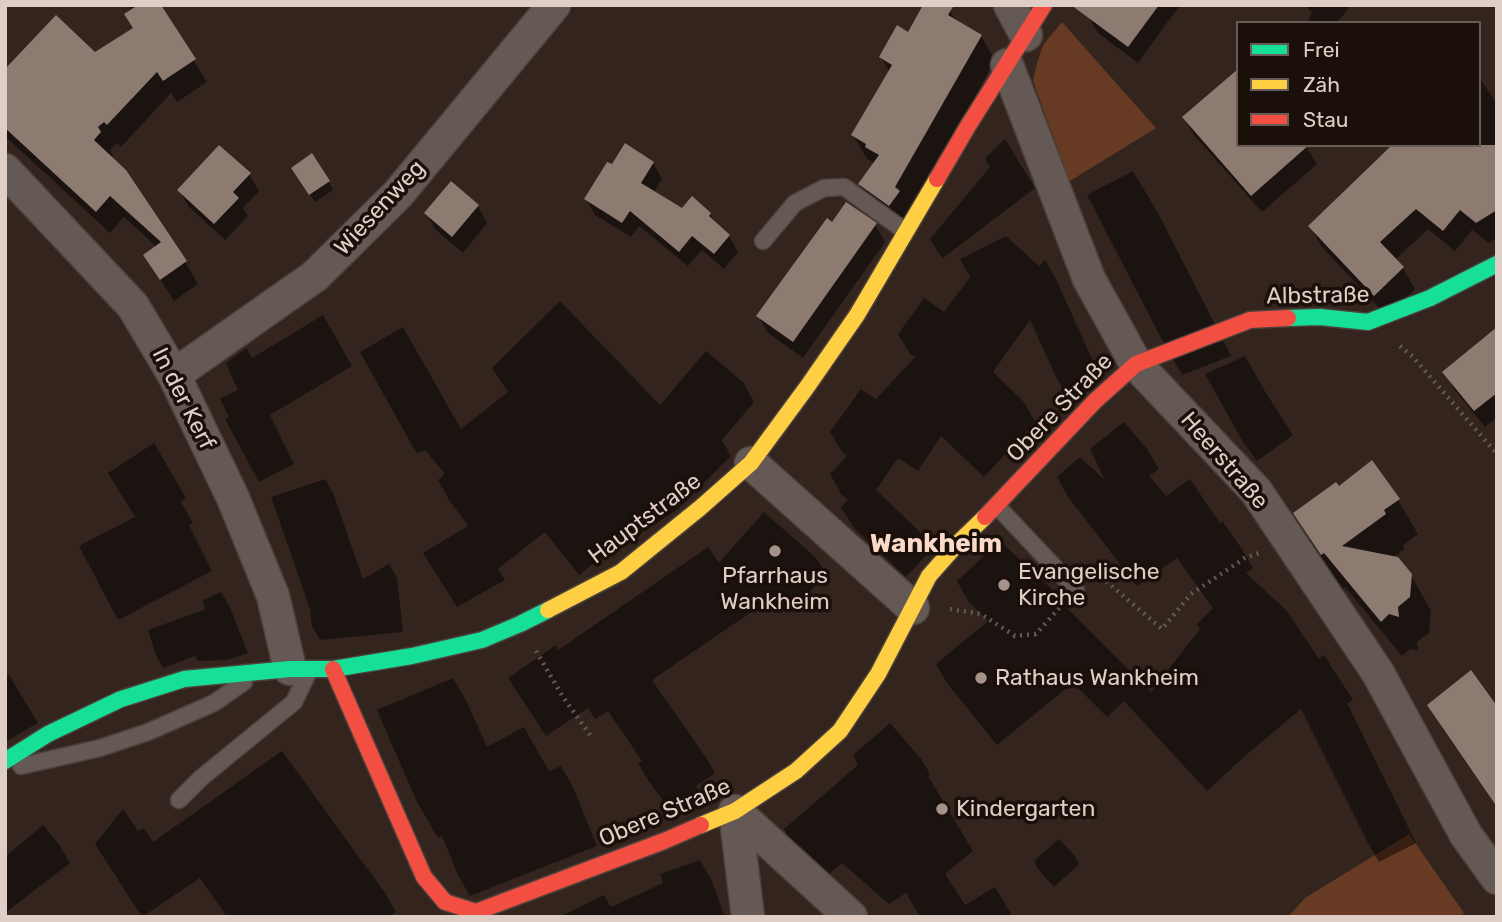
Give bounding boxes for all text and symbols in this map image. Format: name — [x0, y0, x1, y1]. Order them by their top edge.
legend — [1236, 21, 1481, 147]
text: Frei — [1303, 37, 1340, 62]
text: Zäh — [1303, 72, 1340, 97]
text: Stau — [1303, 107, 1349, 132]
street label: Wiesenweg — [329, 155, 431, 261]
street label: Albstraße — [1266, 281, 1370, 311]
street label: In der Kerf — [146, 344, 220, 454]
street label: Obere Straße — [1001, 348, 1119, 468]
street label: Heerstraße — [1174, 407, 1274, 515]
street label: Hauptstraße — [583, 468, 707, 570]
district label: Wankheim — [870, 528, 1002, 560]
marker: Pfarrhaus Wankheim — [767, 543, 783, 559]
place label: Evangelische Kirche — [1018, 558, 1160, 612]
place label: Pfarrhaus Wankheim — [720, 562, 830, 616]
marker: Evangelische Kirche — [996, 577, 1012, 593]
place label: Rathaus Wankheim — [995, 664, 1199, 692]
marker: Rathaus Wankheim — [973, 670, 989, 686]
street label: Obere Straße — [595, 773, 735, 853]
place label: Kindergarten — [956, 795, 1095, 823]
marker: Kindergarten — [934, 801, 950, 817]

